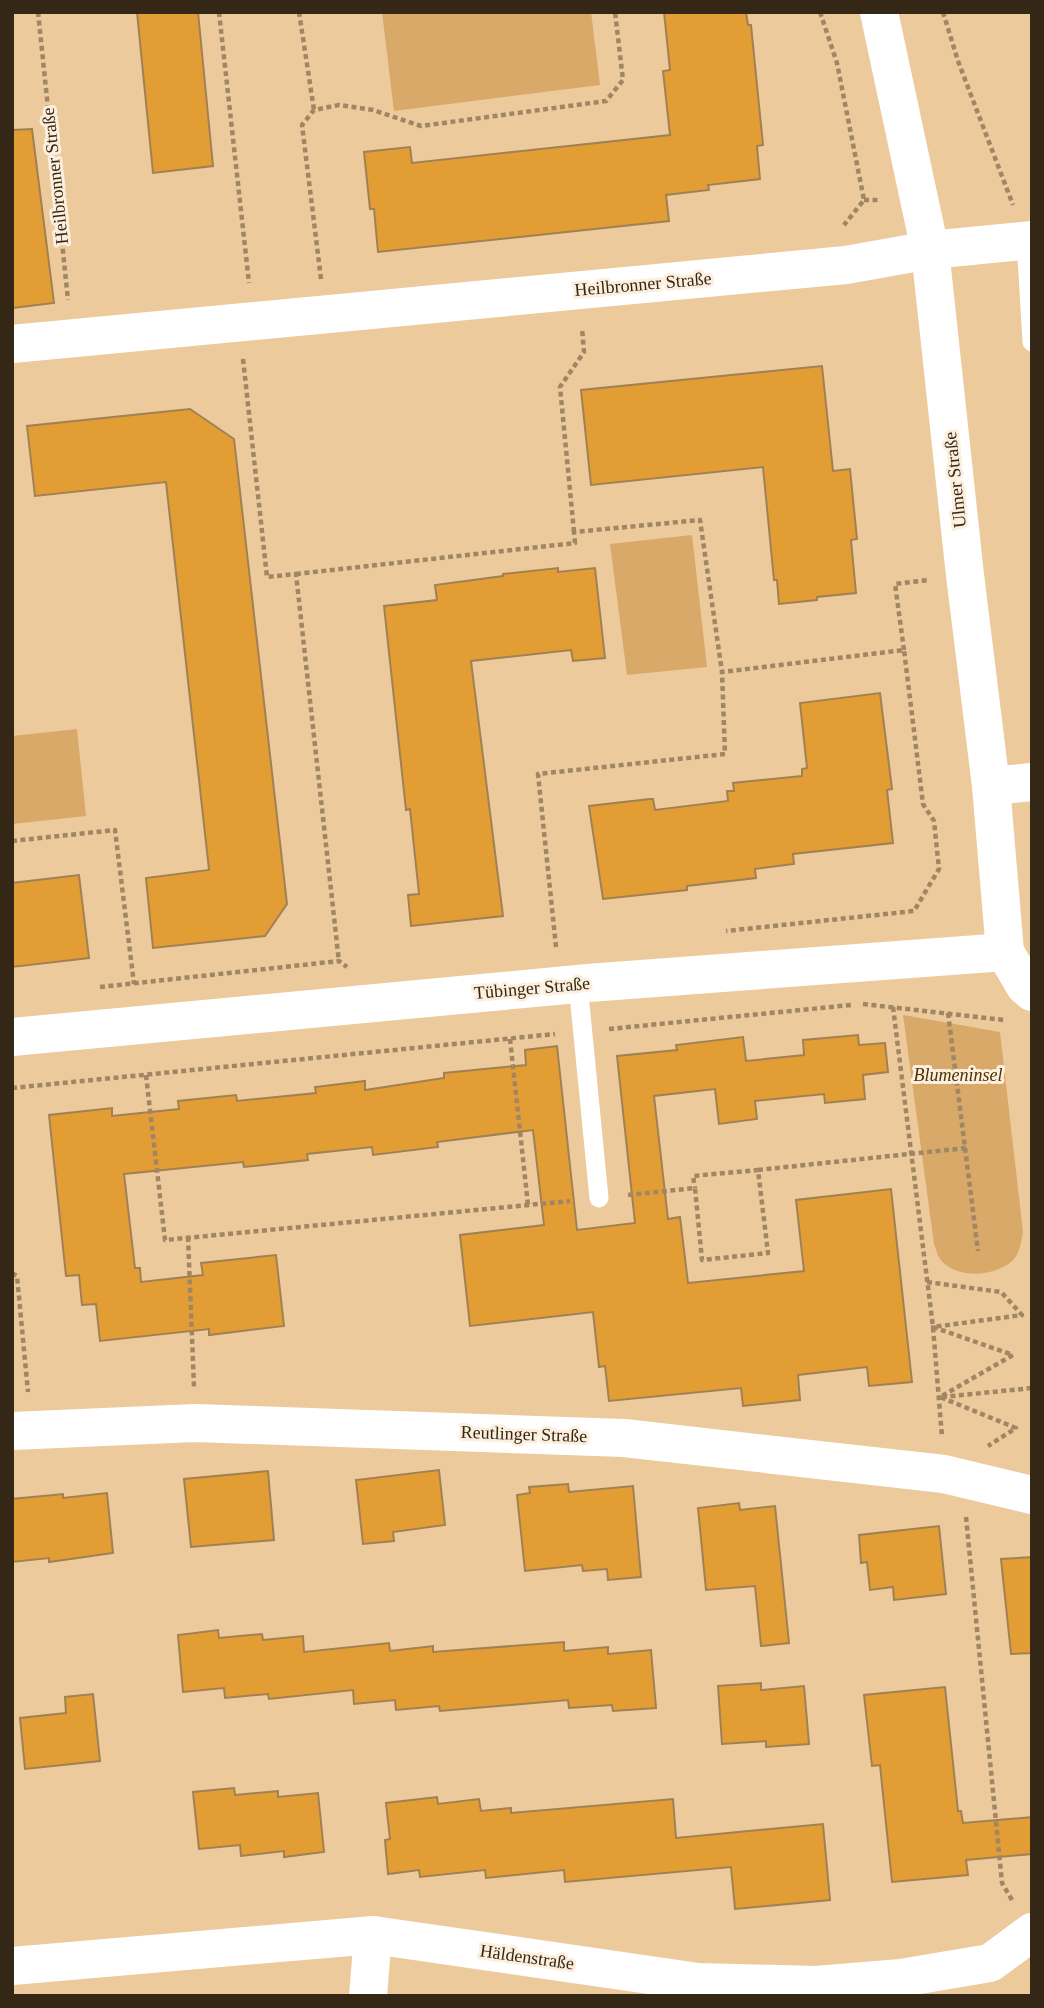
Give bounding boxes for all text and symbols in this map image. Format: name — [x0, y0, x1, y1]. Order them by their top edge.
street label: Heilbronner Straße — [38, 107, 72, 245]
street label: Heilbronner Straße — [574, 268, 712, 300]
street label: Ulmer Straße — [940, 431, 970, 529]
street label: Tübinger Straße — [473, 973, 591, 1003]
park label: Blumeninsel — [914, 1065, 1002, 1085]
street label: Reutlinger Straße — [460, 1422, 588, 1446]
street label: Häldenstraße — [479, 1940, 575, 1974]

